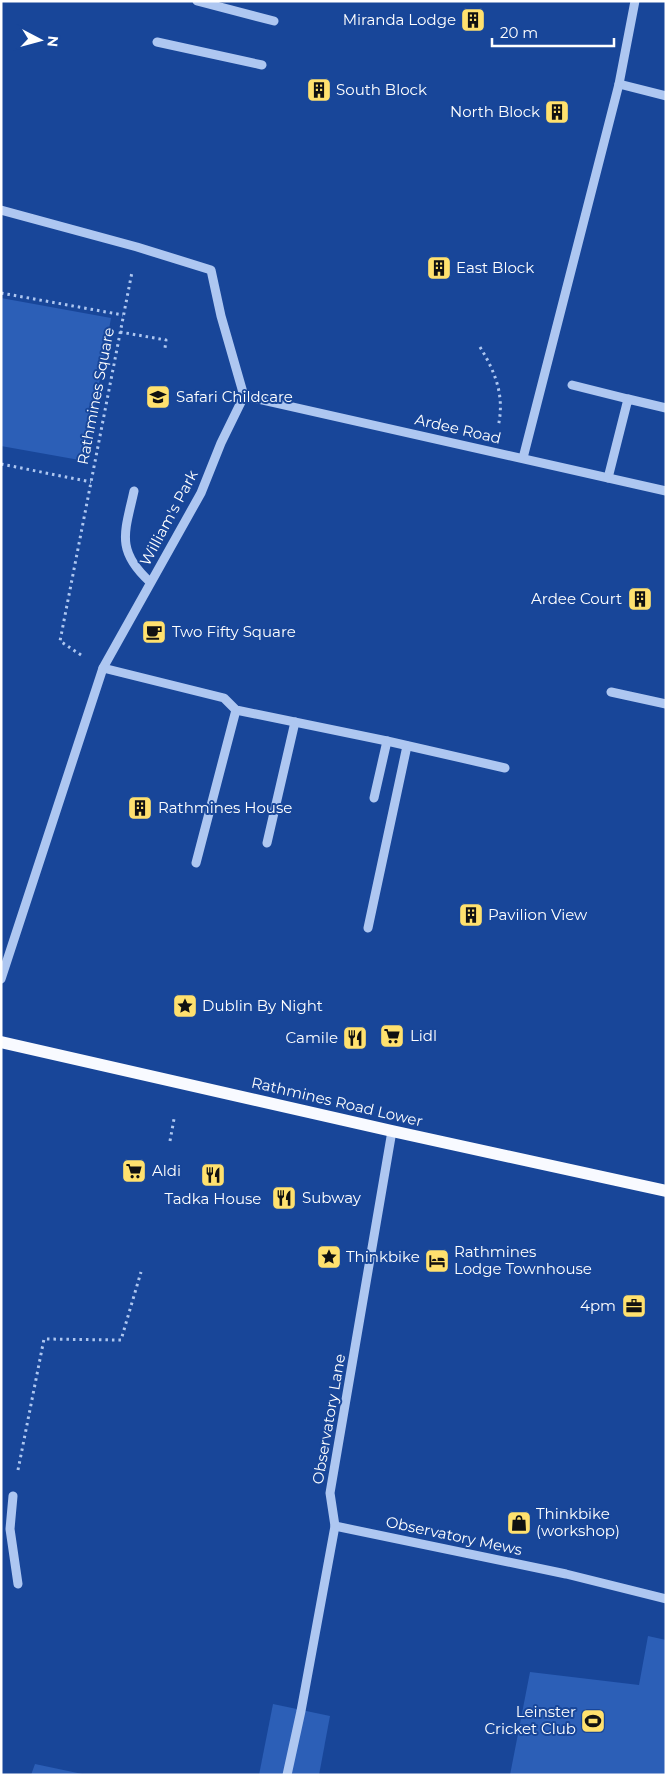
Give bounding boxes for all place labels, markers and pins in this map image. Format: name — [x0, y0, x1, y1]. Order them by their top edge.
building icon: Miranda Lodge — [460, 7, 486, 33]
place label: Miranda Lodge — [343, 10, 456, 29]
building icon: South Block — [306, 77, 332, 103]
place label: South Block — [336, 80, 427, 99]
building icon: North Block — [544, 99, 570, 125]
place label: North Block — [450, 102, 540, 121]
building icon: East Block — [426, 255, 452, 281]
place label: East Block — [456, 258, 534, 277]
school or university icon: Safari Childcare — [145, 384, 171, 410]
place label: Safari Childcare — [176, 387, 293, 406]
building icon: Ardee Court — [627, 586, 653, 612]
place label: Ardee Court — [531, 589, 622, 608]
cafe icon: Two Fifty Square — [141, 619, 167, 645]
place label: Two Fifty Square — [172, 622, 296, 641]
building icon: Rathmines House — [127, 795, 153, 821]
place label: Rathmines House — [158, 798, 292, 817]
building icon: Pavilion View — [458, 902, 484, 928]
place label: Pavilion View — [488, 905, 588, 924]
place icon: Dublin By Night — [172, 993, 198, 1019]
place label: Dublin By Night — [202, 996, 323, 1015]
supermarket icon: Lidl — [379, 1023, 405, 1049]
restaurant icon: Camile — [342, 1025, 368, 1051]
place label: Lidl — [410, 1026, 437, 1045]
place label: Camile — [286, 1028, 338, 1047]
supermarket icon: Aldi — [121, 1158, 147, 1184]
place label: Aldi — [152, 1161, 181, 1180]
restaurant icon: Tadka House — [200, 1162, 226, 1188]
restaurant icon: Subway — [271, 1185, 297, 1211]
place label: Subway — [302, 1188, 362, 1207]
place label: Tadka House — [165, 1189, 261, 1208]
place label: Rathmines Lodge Townhouse — [454, 1242, 592, 1278]
place icon: Thinkbike — [316, 1244, 342, 1270]
place label: Thinkbike — [346, 1247, 420, 1266]
hotel icon: Rathmines Lodge Townhouse — [424, 1248, 450, 1274]
office icon: 4pm — [621, 1293, 647, 1319]
place label: 4pm — [580, 1296, 616, 1315]
place label: Thinkbike (workshop) — [536, 1504, 620, 1540]
shop icon: Thinkbike (workshop) — [506, 1510, 532, 1536]
place label: Leinster Cricket Club — [484, 1702, 576, 1738]
sports icon: Leinster Cricket Club — [580, 1708, 606, 1734]

